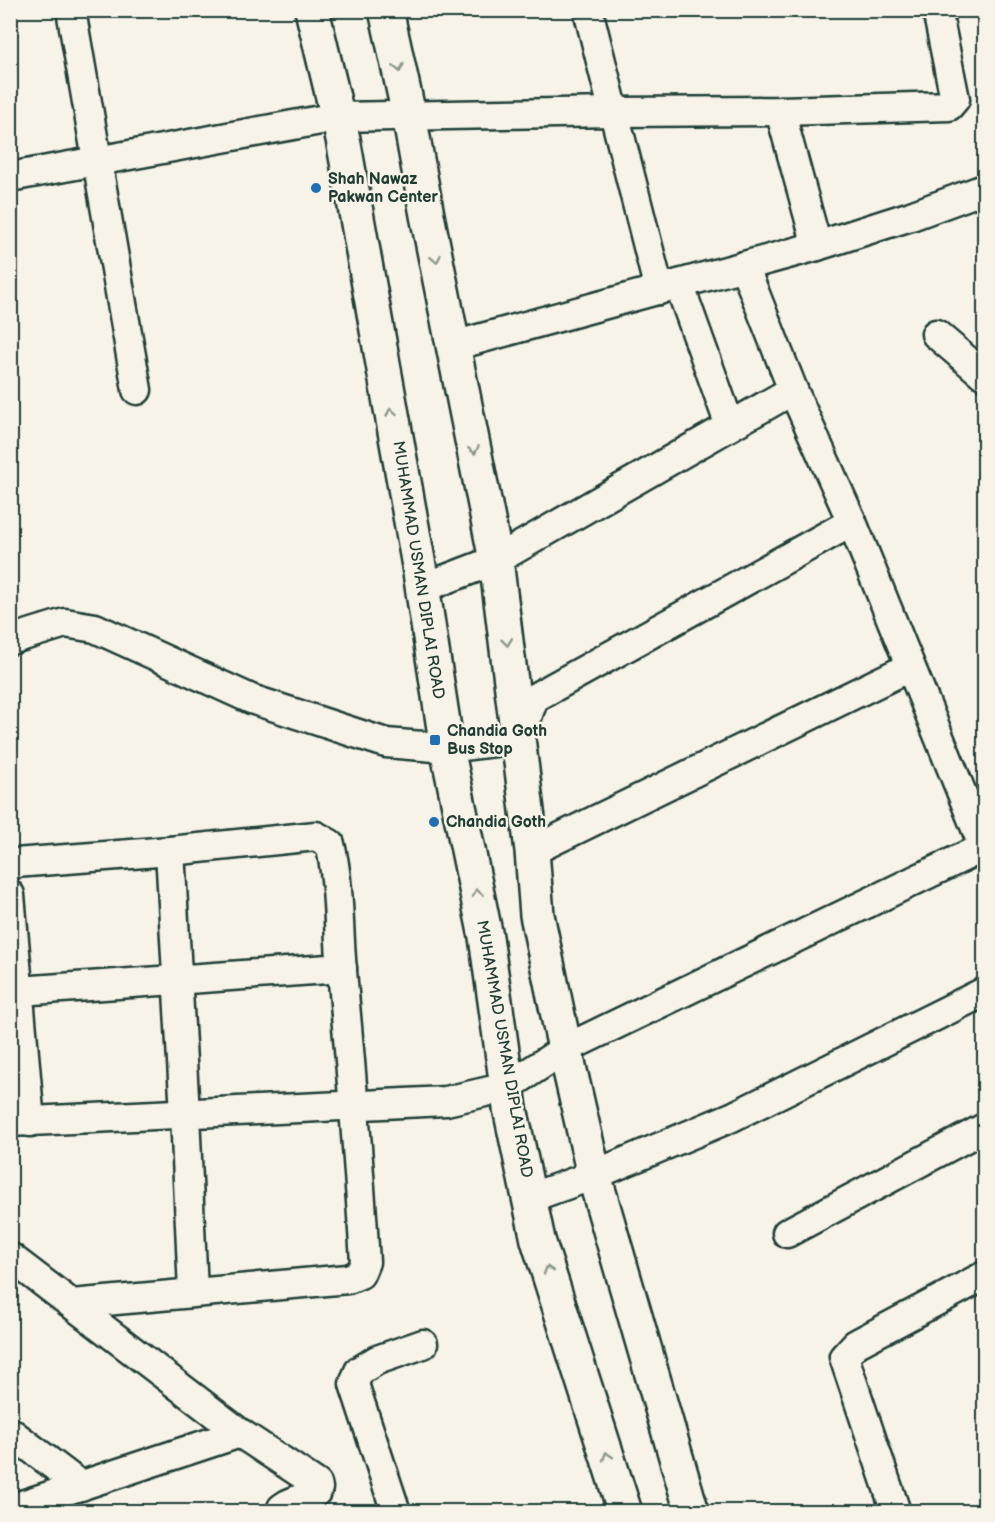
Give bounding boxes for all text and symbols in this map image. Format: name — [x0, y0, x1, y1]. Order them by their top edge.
one-way arrow — [391, 62, 404, 72]
place label: Shah Nawaz Pakwan Center — [328, 170, 438, 207]
marker: Shah Nawaz Pakwan Center — [309, 181, 323, 195]
one-way arrow — [428, 254, 441, 264]
one-way arrow — [386, 407, 398, 416]
street label: MUHAMMAD USMAN DIPLAI ROAD — [388, 440, 448, 700]
one-way arrow — [467, 445, 480, 455]
one-way arrow — [500, 638, 513, 647]
place label: Chandia Goth Bus Stop — [447, 722, 547, 759]
marker: Chandia Goth Bus Stop — [428, 733, 442, 747]
place label: Chandia Goth — [446, 813, 546, 832]
marker: Chandia Goth — [427, 815, 441, 829]
one-way arrow — [471, 889, 484, 899]
street label: MUHAMMAD USMAN DIPLAI ROAD — [472, 919, 536, 1179]
one-way arrow — [543, 1265, 555, 1276]
one-way arrow — [602, 1451, 615, 1462]

